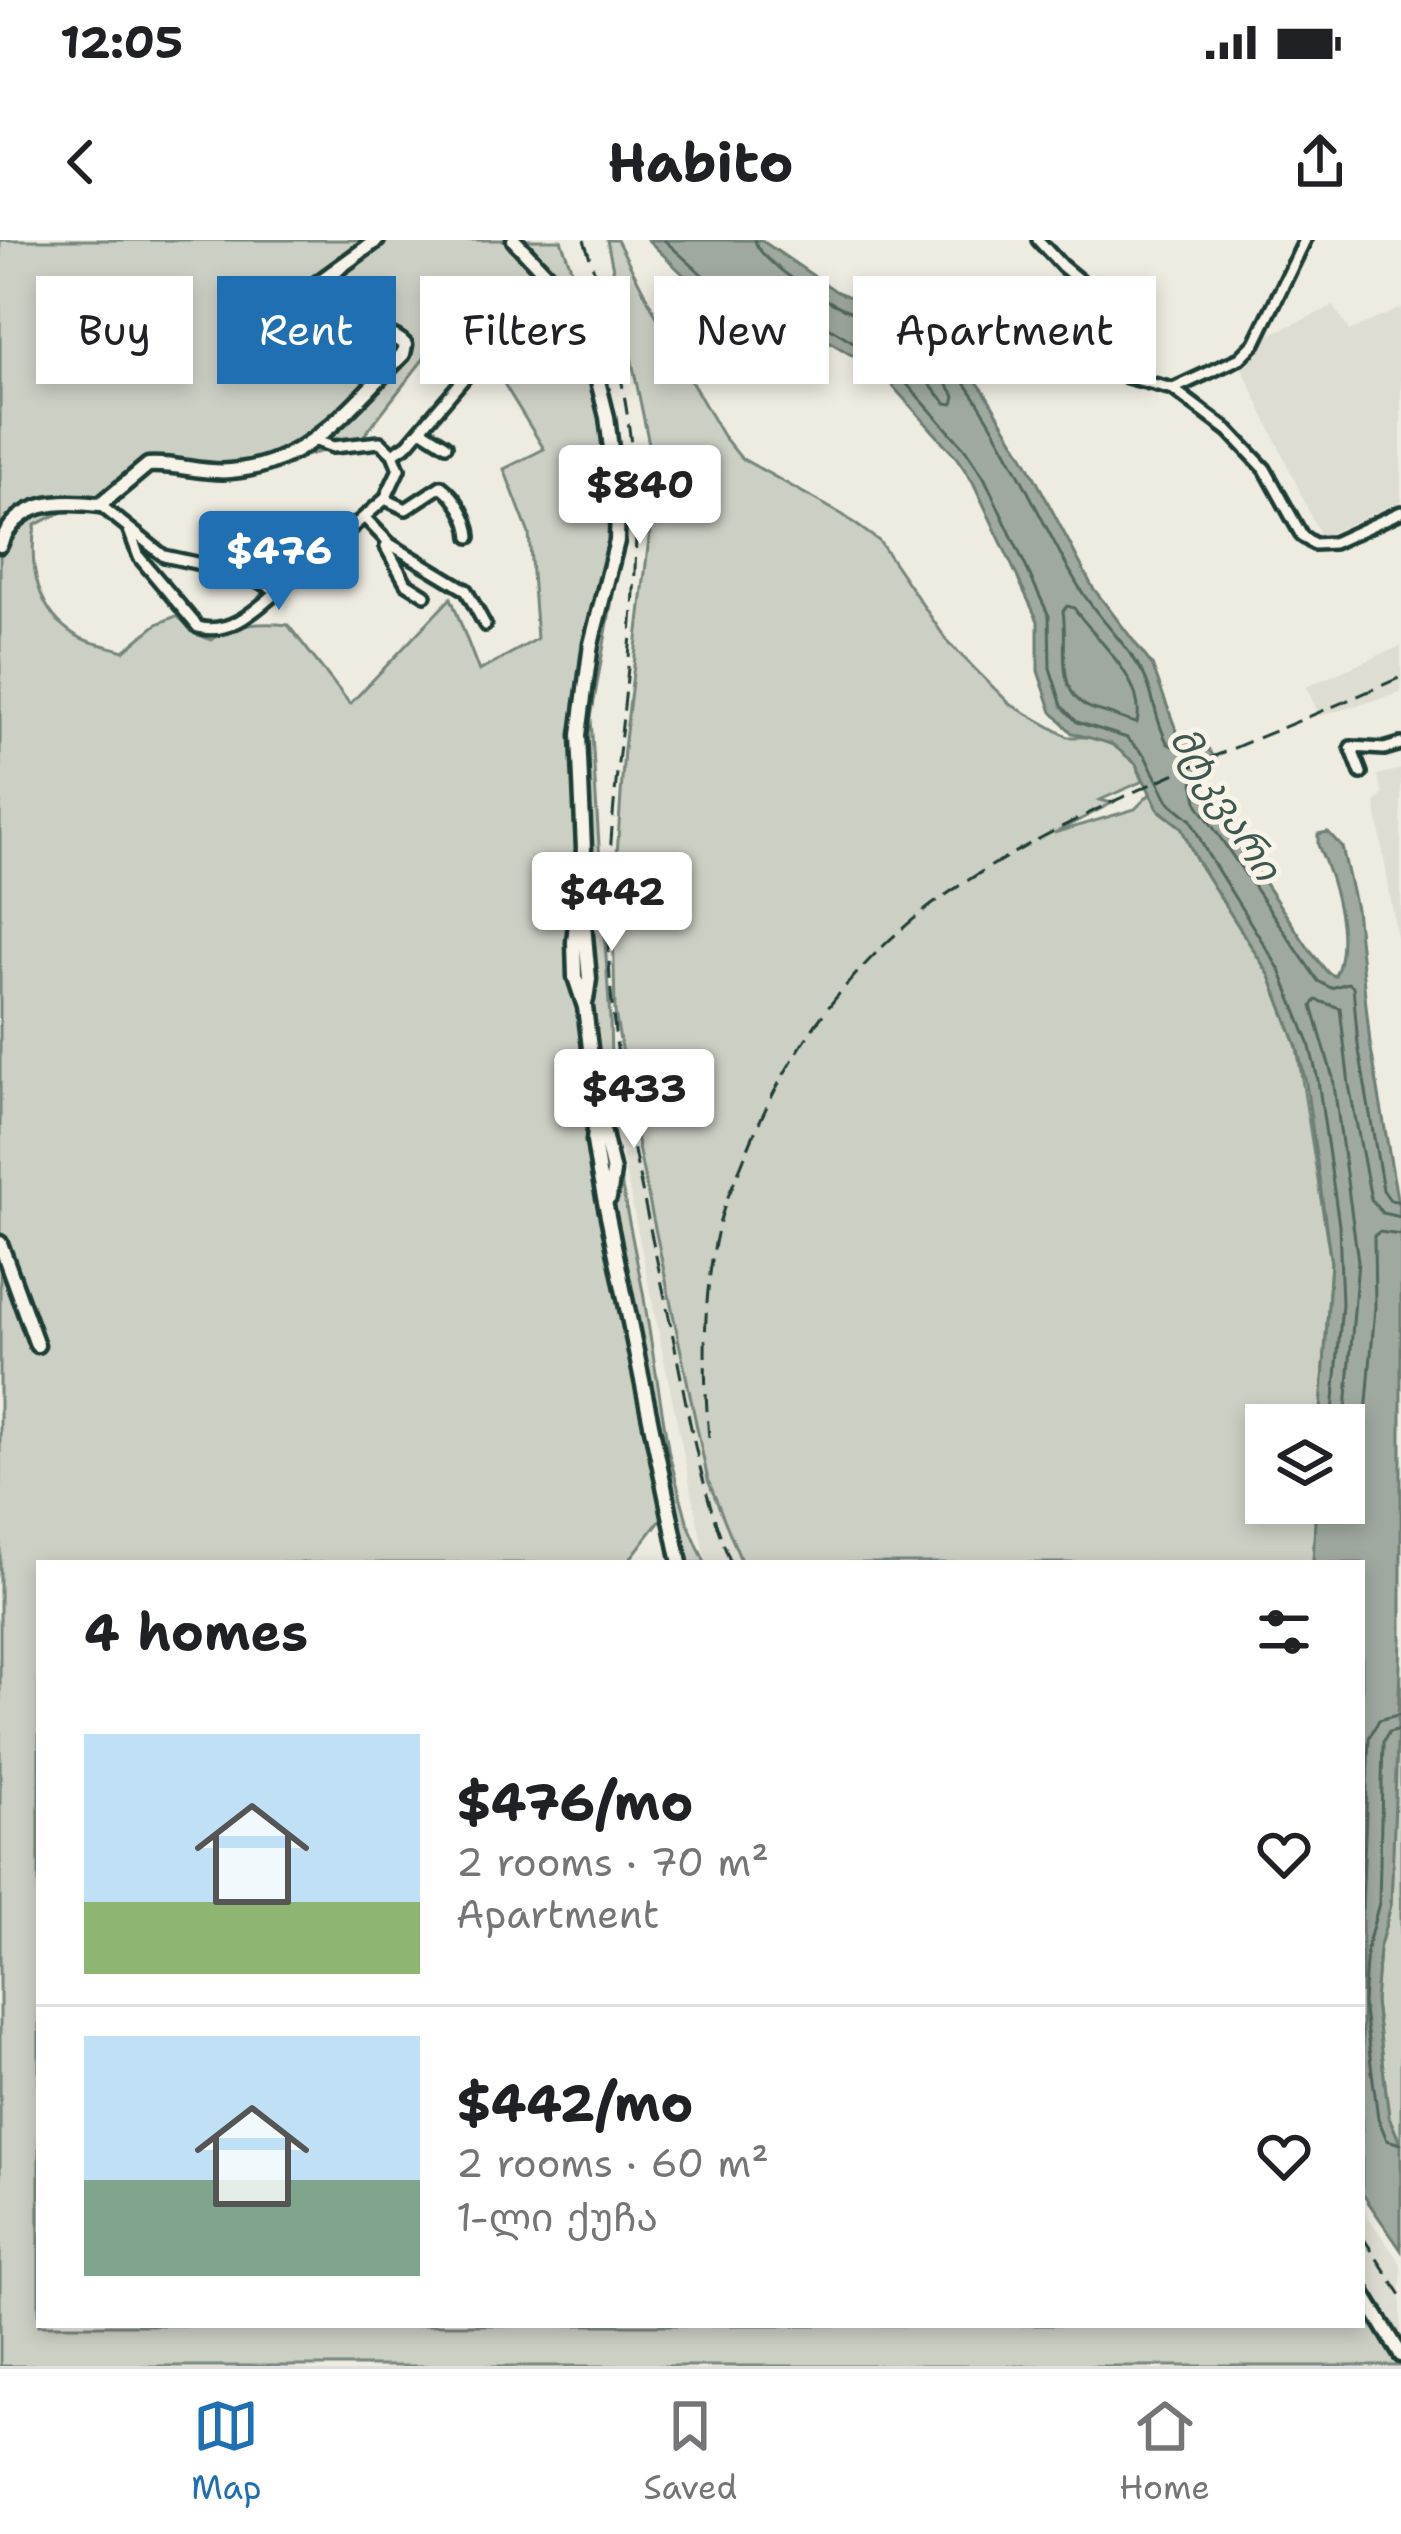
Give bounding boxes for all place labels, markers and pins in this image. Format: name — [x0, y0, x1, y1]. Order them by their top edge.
pin: $840 — [569, 445, 711, 547]
pin: $476 — [208, 511, 350, 613]
pin: $442 — [541, 852, 683, 954]
pin: $433 — [563, 1049, 705, 1151]

